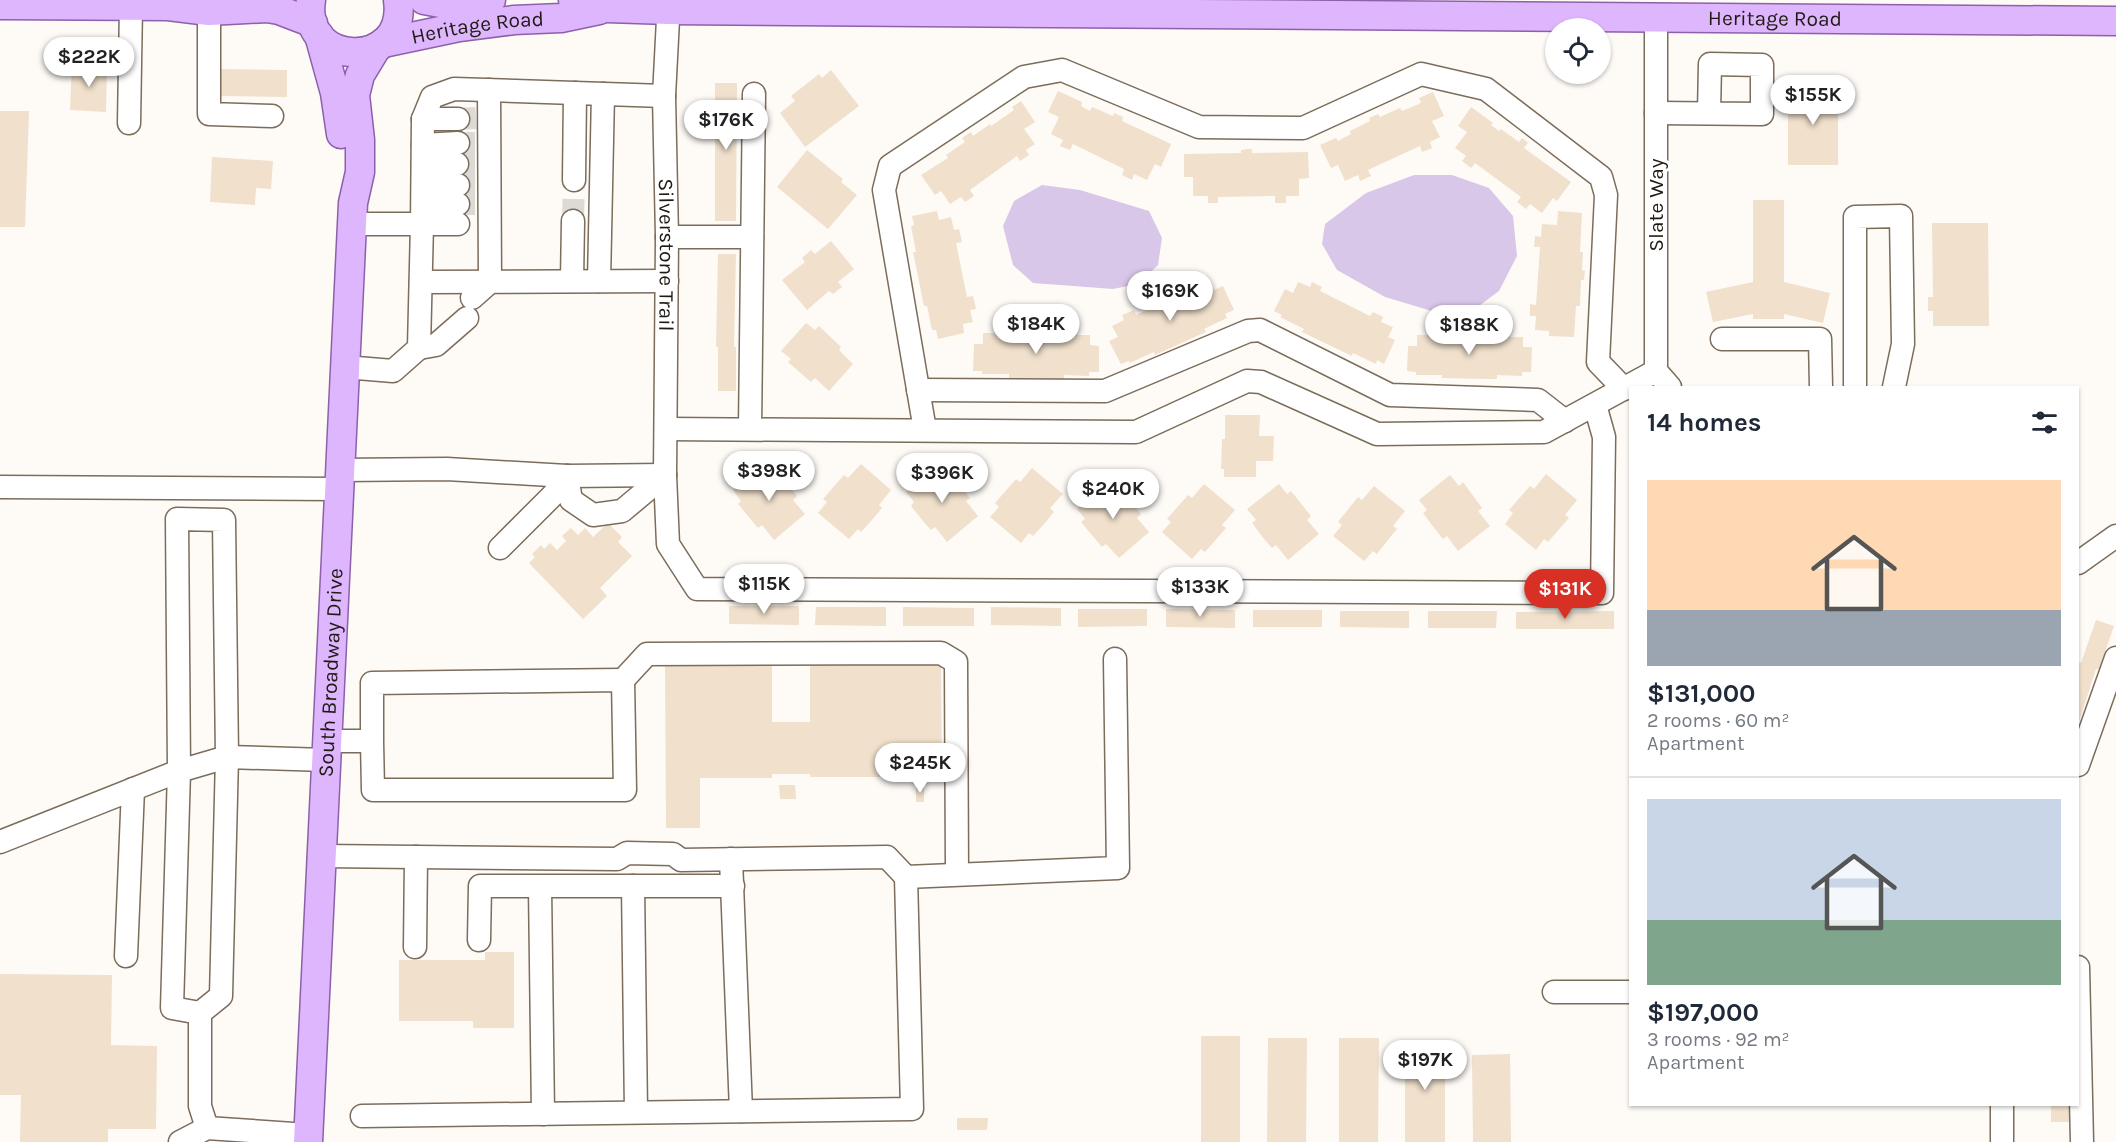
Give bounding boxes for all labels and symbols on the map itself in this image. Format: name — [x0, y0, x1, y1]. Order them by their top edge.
street label: Heritage Road — [1708, 6, 1842, 31]
street label: Heritage Road — [409, 7, 544, 49]
pin: $222K — [47, 37, 131, 88]
pin: $155K — [1771, 75, 1855, 126]
pin: $176K — [684, 100, 768, 151]
street label: Slate Way — [1644, 158, 1668, 252]
street label: Silverstone Trail — [654, 178, 679, 331]
pin: $169K — [1128, 271, 1212, 322]
pin: $184K — [994, 304, 1078, 355]
pin: $188K — [1427, 305, 1511, 356]
pin: $398K — [727, 451, 811, 502]
pin: $396K — [900, 453, 984, 504]
pin: $240K — [1071, 469, 1155, 520]
pin: $115K — [722, 564, 806, 615]
street label: South Broadway Drive — [314, 567, 347, 778]
pin: $133K — [1158, 567, 1242, 618]
pin: $131K — [1523, 569, 1607, 620]
pin: $245K — [878, 743, 962, 794]
pin: $197K — [1383, 1040, 1467, 1091]

